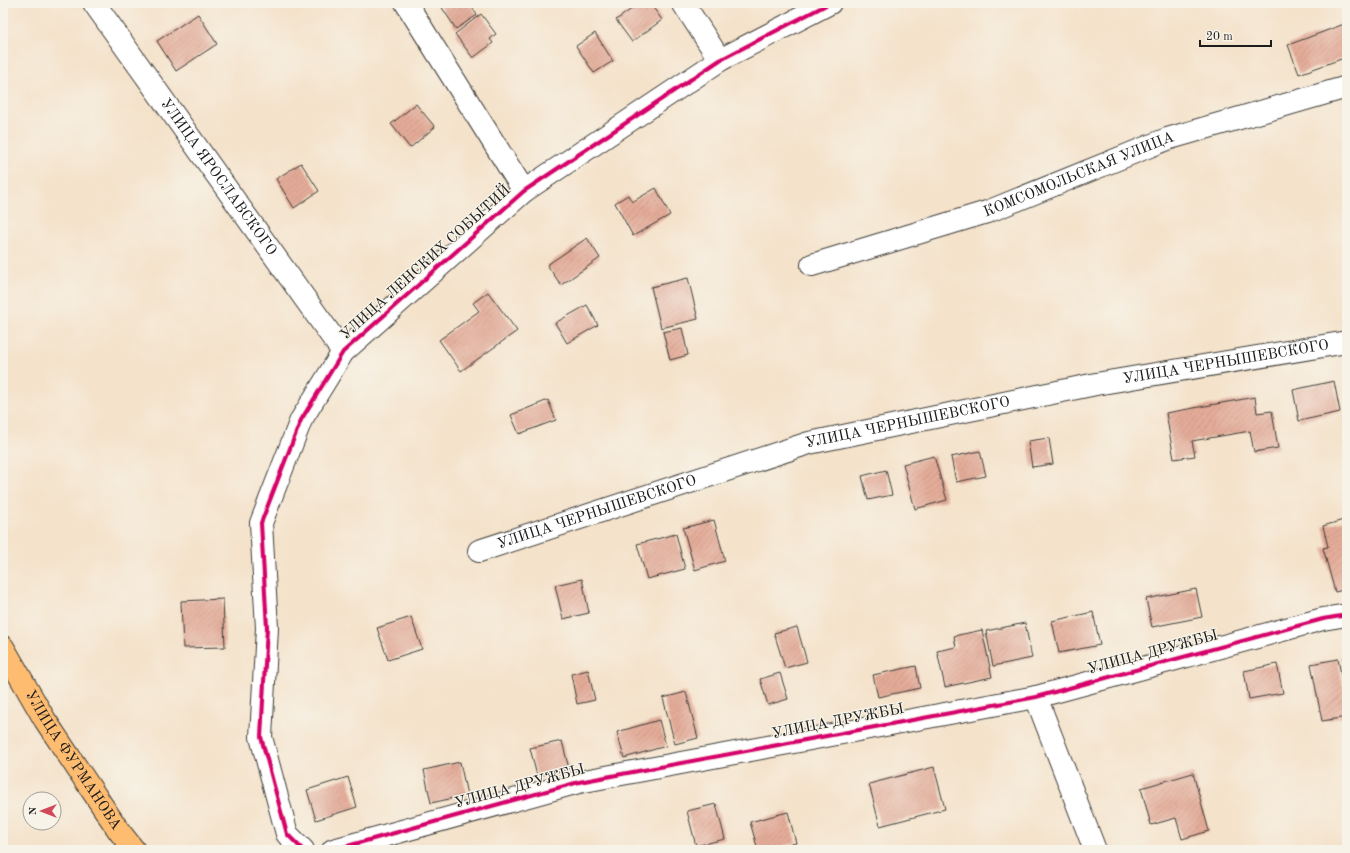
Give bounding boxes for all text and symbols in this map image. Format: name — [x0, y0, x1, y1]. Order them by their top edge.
scale bar — [1200, 22, 1271, 48]
text: 20 m — [1206, 31, 1233, 43]
street label: УЛИЦА ЯРОСЛАВСКОГО — [157, 96, 279, 258]
street label: КОМСОМОЛЬСКАЯ УЛИЦА — [981, 130, 1176, 220]
street label: УЛИЦА ЛЕНСКИХ СОБЫТИЙ — [336, 180, 514, 343]
street label: УЛИЦА ЧЕРНЫШЕВСКОГО — [1122, 338, 1330, 387]
street label: УЛИЦА ЧЕРНЫШЕВСКОГО — [804, 394, 1011, 451]
street label: УЛИЦА ЧЕРНЫШЕВСКОГО — [495, 473, 698, 552]
street label: УЛИЦА ДРУЖБЫ — [1086, 628, 1220, 678]
street label: УЛИЦА ФУРМАНОВА — [22, 688, 124, 833]
street label: УЛИЦА ДРУЖБЫ — [771, 702, 905, 742]
street label: УЛИЦА ДРУЖБЫ — [453, 762, 587, 812]
north arrow — [22, 791, 62, 831]
text: N — [28, 806, 39, 815]

